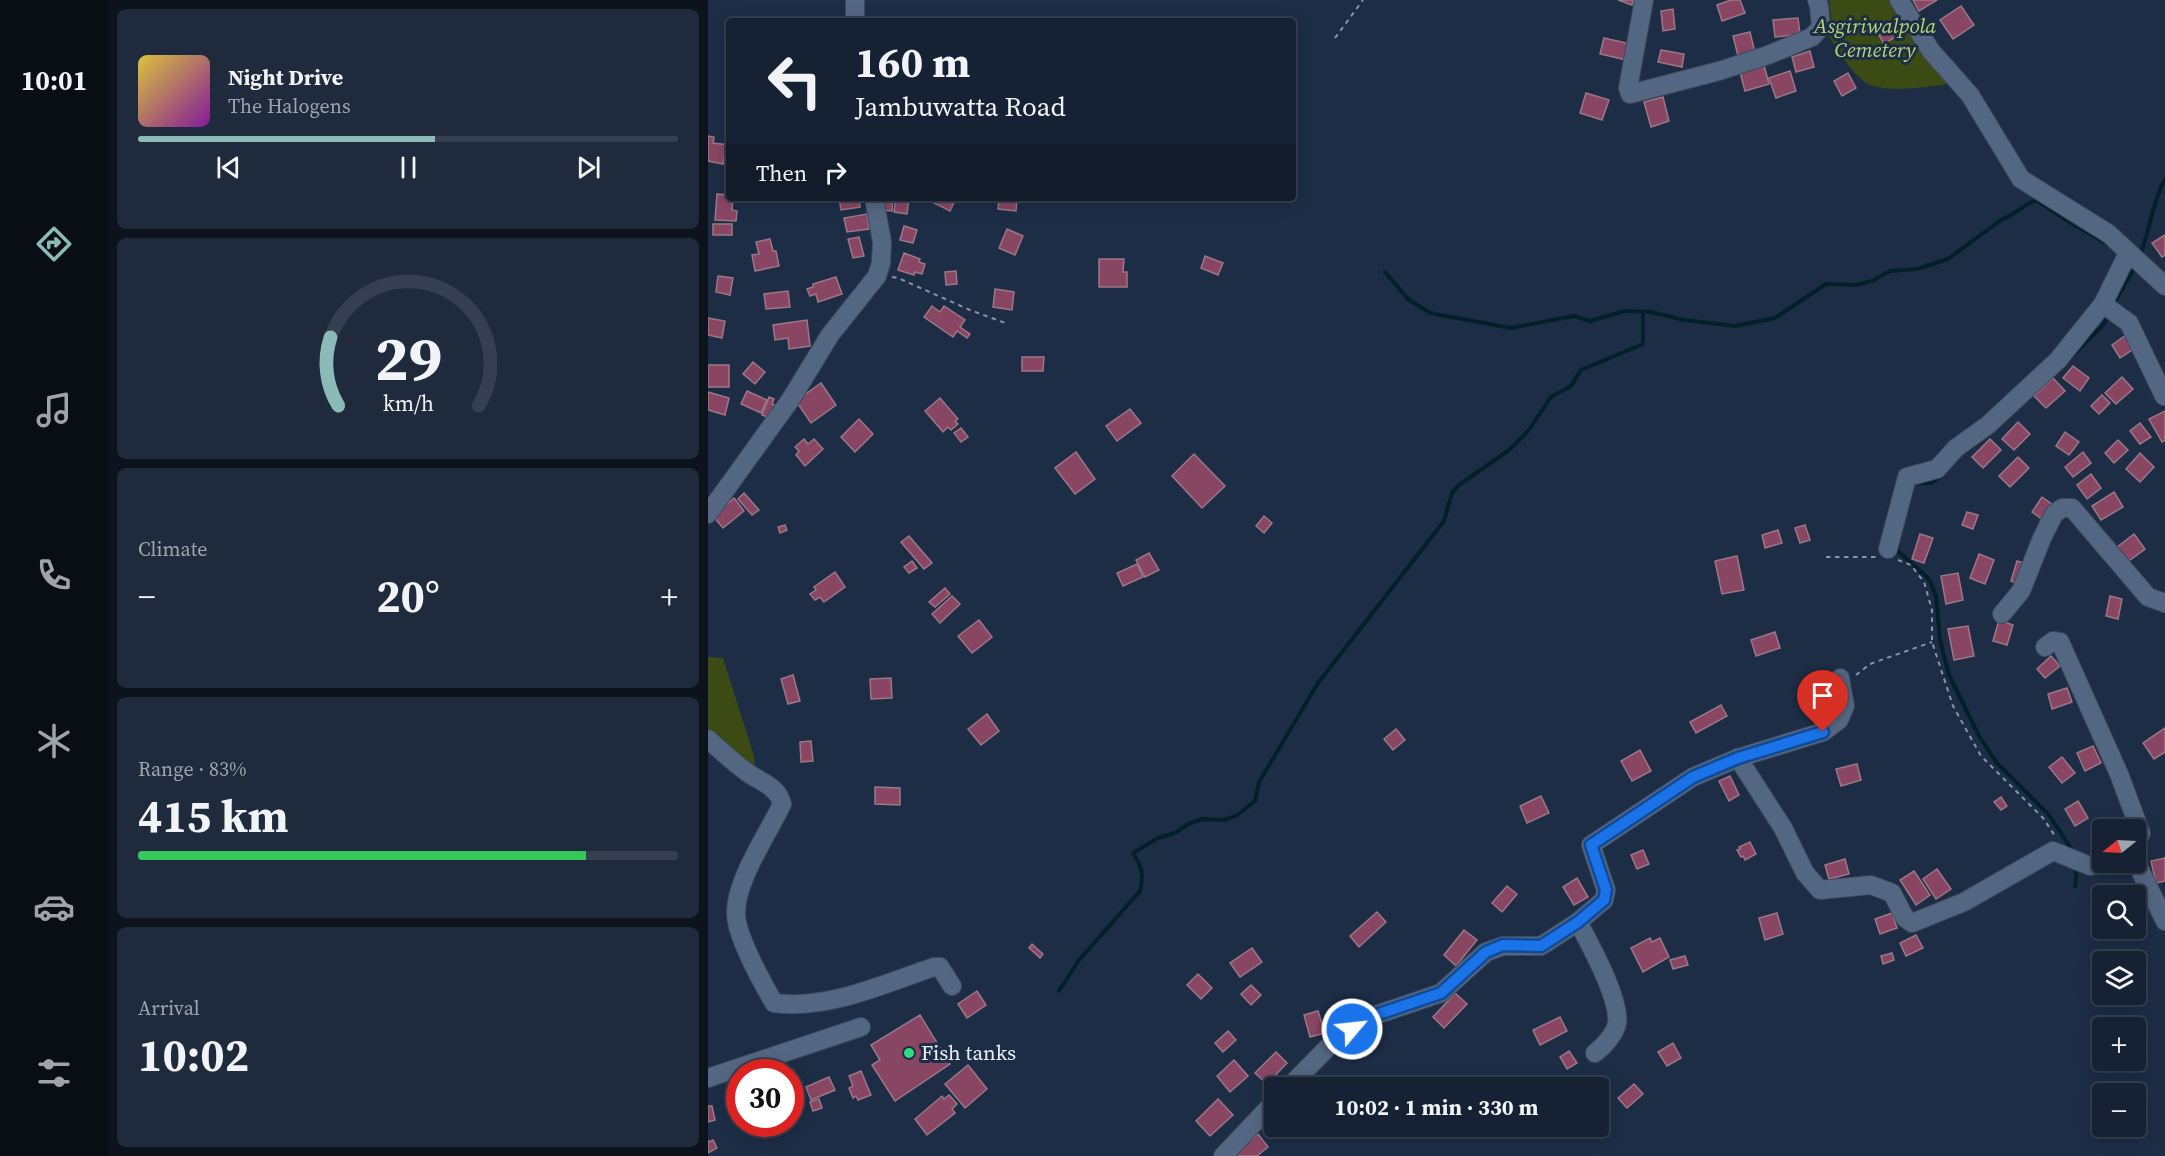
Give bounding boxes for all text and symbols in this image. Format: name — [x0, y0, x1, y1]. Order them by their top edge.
park label: Asgiriwalpola Cemetery — [1813, 11, 1936, 64]
text: 160 m — [855, 33, 970, 91]
icon: left — [756, 42, 834, 120]
text: 10:01 — [21, 62, 87, 99]
text: Night Drive — [228, 62, 343, 92]
text: Jambuwatta Road — [855, 88, 1066, 125]
text: The Halogens — [228, 92, 351, 120]
icon: previous — [212, 151, 245, 184]
icon: pause — [392, 151, 425, 184]
icon: next — [572, 151, 605, 184]
icon: right — [819, 156, 852, 189]
text: Then — [756, 158, 807, 188]
icon: directions — [33, 223, 75, 265]
text: 29 — [374, 315, 442, 401]
icon: music — [33, 389, 75, 431]
text: km/h — [382, 389, 434, 418]
text: Climate — [138, 535, 207, 563]
icon: phone — [33, 554, 75, 596]
text: 20° — [376, 565, 440, 627]
text: − — [138, 574, 156, 619]
text: + — [660, 574, 678, 619]
pin — [1797, 670, 1848, 732]
icon: arrive — [1806, 679, 1839, 712]
icon: climate — [33, 720, 75, 762]
text: Range · 83% — [138, 755, 247, 783]
text: 415 km — [138, 785, 289, 847]
north arrow — [2092, 819, 2146, 873]
map controls — [2092, 819, 2146, 1137]
button: search — [2092, 885, 2146, 939]
icon: car — [33, 886, 75, 928]
button: layers — [2092, 951, 2146, 1005]
text: Arrival — [138, 994, 200, 1022]
position arrow — [1320, 997, 1384, 1061]
button: + — [2092, 1017, 2146, 1071]
text: 10:02 — [138, 1024, 249, 1086]
place label: Fish tanks — [921, 1038, 1016, 1067]
marker: Fish tanks — [902, 1046, 916, 1060]
icon: filters — [33, 1052, 75, 1094]
speed limit sign: 30 — [726, 1059, 804, 1137]
button: − — [2092, 1083, 2146, 1137]
text: 10:02 · 1 min · 330 m — [1335, 1092, 1538, 1122]

